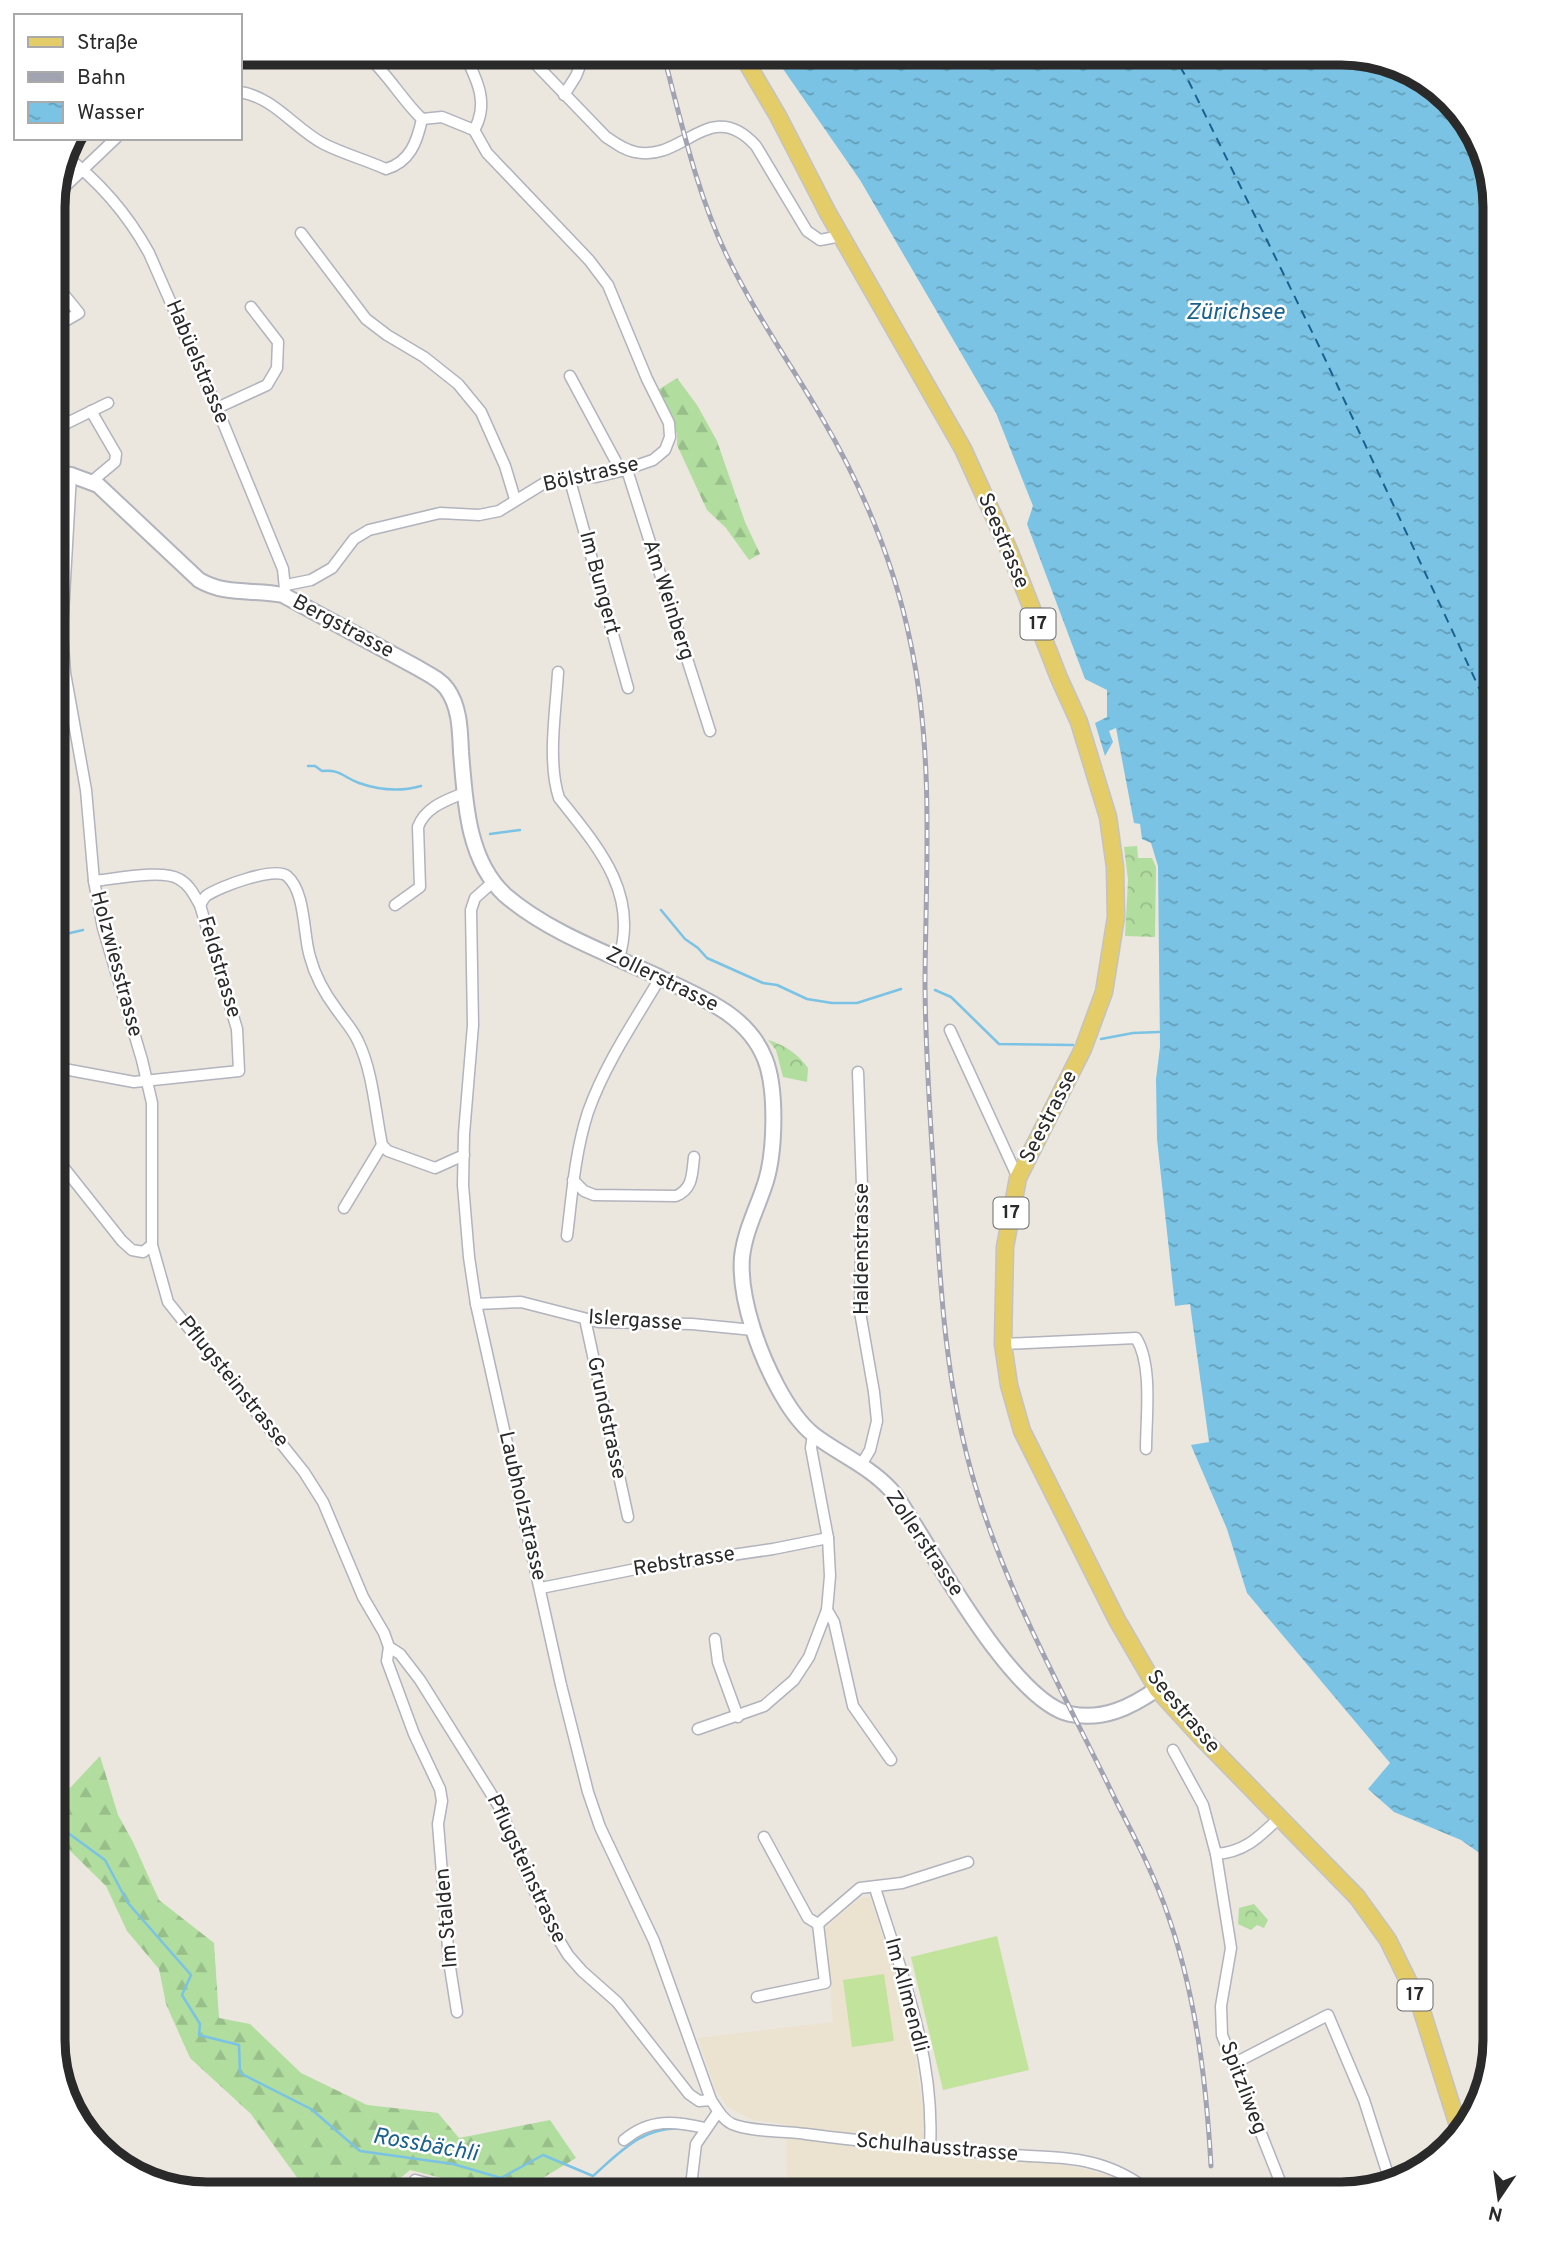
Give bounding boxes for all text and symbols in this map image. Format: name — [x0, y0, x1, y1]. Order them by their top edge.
legend — [14, 14, 242, 140]
text: Straße — [77, 30, 138, 57]
text: Bahn — [77, 65, 126, 92]
text: Wasser — [77, 100, 144, 127]
street label: Habüelstrasse — [159, 296, 235, 428]
water label: Zürichsee — [1186, 299, 1285, 328]
street label: Bölstrasse — [541, 451, 641, 499]
street label: Seestrasse — [971, 489, 1035, 593]
street label: Im Bungert — [572, 528, 626, 638]
street label: Am Weinberg — [636, 536, 700, 664]
street label: Bergstrasse — [288, 589, 398, 665]
road number: 17 — [1020, 608, 1056, 639]
street label: Holzwiesstrasse — [84, 888, 148, 1040]
street label: Feldstrasse — [191, 913, 247, 1021]
street label: Zollerstrasse — [601, 941, 723, 1019]
street label: Seestrasse — [1014, 1066, 1084, 1168]
street label: Haldenstrasse — [849, 1183, 876, 1315]
road number: 17 — [993, 1198, 1028, 1228]
street label: Islergasse — [587, 1304, 683, 1338]
street label: Pflugsteinstrasse — [172, 1311, 294, 1453]
street label: Grundstrasse — [580, 1354, 632, 1482]
street label: Laubholzstrasse — [492, 1429, 552, 1583]
street label: Zollerstrasse — [879, 1486, 969, 1602]
street label: Rebstrasse — [631, 1541, 737, 1583]
street label: Seestrasse — [1140, 1665, 1226, 1759]
street label: Pflugsteinstrasse — [480, 1790, 572, 1948]
street label: Im Stalden — [429, 1867, 465, 1969]
street label: Im Allmendli — [878, 1935, 934, 2055]
road number: 17 — [1398, 1980, 1432, 2010]
street label: Spitzliweg — [1213, 2038, 1273, 2138]
water label: Rossbächli — [370, 2123, 481, 2170]
street label: Schulhausstrasse — [855, 2127, 1019, 2169]
north arrow — [1464, 2163, 1534, 2233]
text: N — [1486, 2199, 1505, 2226]

